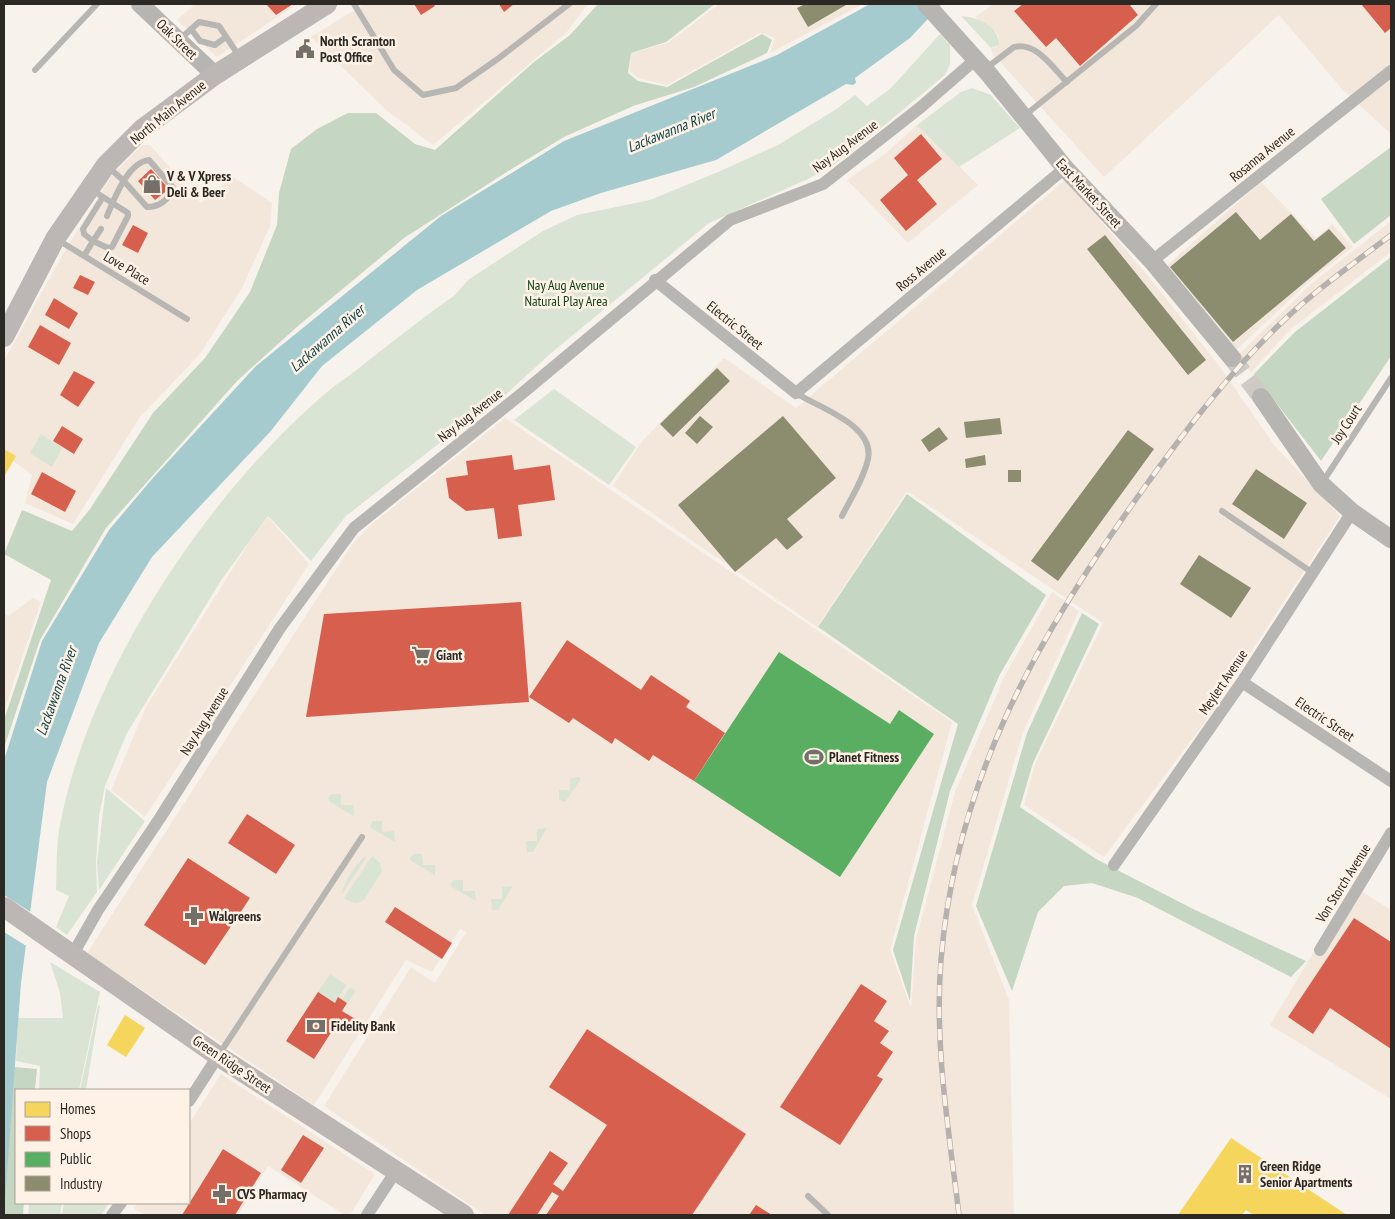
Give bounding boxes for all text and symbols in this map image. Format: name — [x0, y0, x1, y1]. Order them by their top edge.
street label: Oak Street — [153, 15, 201, 63]
place label: North Scranton Post Office — [320, 32, 395, 66]
public building icon: North Scranton Post Office — [294, 38, 316, 60]
street label: North Main Avenue — [126, 76, 210, 148]
water label: Lackawanna River — [624, 103, 719, 156]
street label: Nay Aug Avenue — [809, 115, 881, 176]
street label: Rosanna Avenue — [1226, 122, 1298, 186]
street label: East Market Street — [1052, 155, 1126, 232]
place label: V & V Xpress Deli & Beer — [166, 167, 231, 201]
shop icon: V & V Xpress Deli & Beer — [141, 173, 163, 195]
street label: Ross Avenue — [892, 243, 950, 295]
street label: Love Place — [101, 247, 154, 289]
park label: Nay Aug Avenue Natural Play Area — [524, 276, 608, 310]
street label: Electric Street — [703, 297, 767, 353]
water label: Lackawanna River — [286, 299, 370, 376]
street label: Nay Aug Avenue — [434, 384, 506, 446]
street label: Joy Court — [1326, 401, 1365, 448]
water label: Lackawanna River — [31, 642, 81, 738]
supermarket icon: Giant — [410, 644, 432, 666]
place label: Giant — [436, 646, 462, 664]
street label: Meylert Avenue — [1195, 646, 1251, 718]
street label: Nay Aug Avenue — [176, 683, 232, 759]
street label: Electric Street — [1292, 693, 1358, 745]
sports icon: Planet Fitness — [803, 746, 825, 768]
place label: Planet Fitness — [829, 748, 899, 766]
street label: Von Storch Avenue — [1311, 840, 1375, 927]
pharmacy icon: Walgreens — [183, 905, 205, 927]
place label: Walgreens — [208, 907, 261, 925]
bank icon: Fidelity Bank — [305, 1015, 327, 1037]
place label: Fidelity Bank — [331, 1017, 396, 1035]
street label: Green Ridge Street — [189, 1031, 275, 1097]
legend — [15, 1089, 190, 1204]
text: Homes — [60, 1099, 96, 1118]
text: Shops — [60, 1124, 91, 1143]
text: Public — [60, 1149, 92, 1168]
place label: Green Ridge Senior Apartments — [1260, 1157, 1353, 1191]
building icon: Green Ridge Senior Apartments — [1234, 1163, 1256, 1185]
text: Industry — [60, 1174, 102, 1193]
pharmacy icon: CVS Pharmacy — [211, 1183, 233, 1205]
place label: CVS Pharmacy — [237, 1185, 307, 1203]

